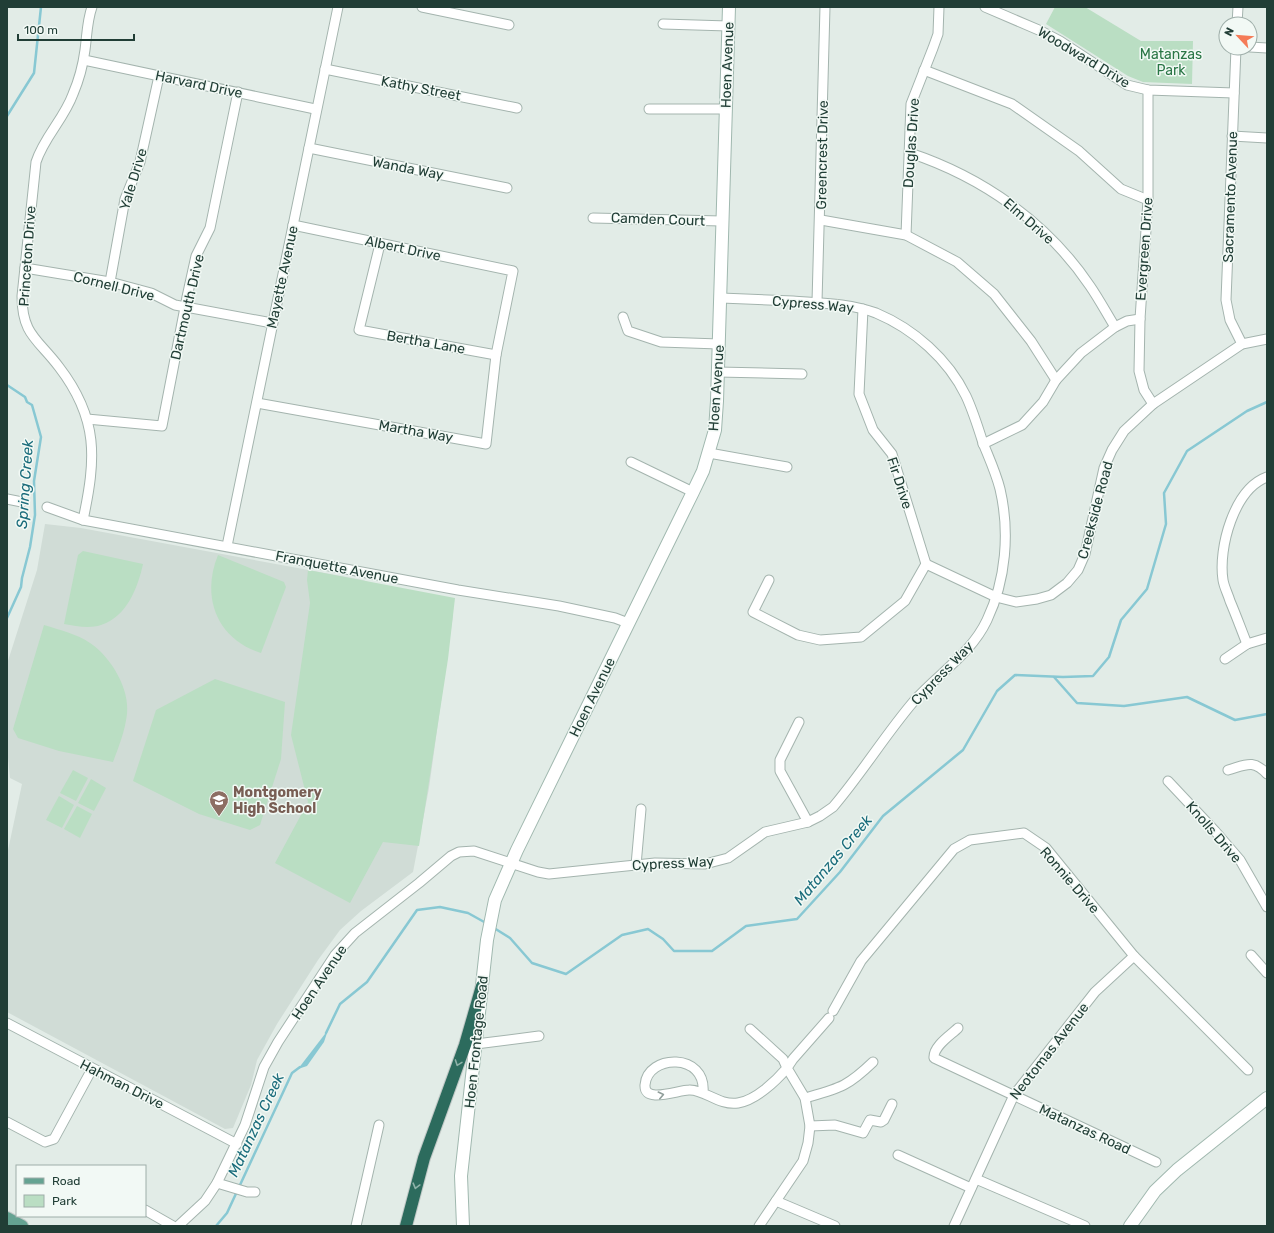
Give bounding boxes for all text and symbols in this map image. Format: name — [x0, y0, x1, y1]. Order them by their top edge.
scale bar — [18, 16, 134, 42]
north arrow — [1218, 16, 1258, 56]
street label: Hoen Avenue — [717, 21, 738, 109]
text: 100 m — [24, 23, 58, 37]
street label: Woodward Drive — [1034, 23, 1133, 92]
text: N — [1222, 25, 1237, 38]
park label: Matanzas Park — [1140, 46, 1202, 79]
street label: Harvard Drive — [154, 67, 244, 102]
street label: Kathy Street — [380, 72, 463, 105]
street label: Douglas Drive — [900, 97, 923, 188]
street label: Greencrest Drive — [813, 100, 832, 210]
street label: Sacramento Avenue — [1220, 131, 1241, 263]
street label: Yale Drive — [116, 146, 151, 212]
street label: Wanda Way — [371, 153, 445, 184]
street label: Elm Drive — [1000, 195, 1058, 248]
street label: Evergreen Drive — [1132, 197, 1157, 301]
street label: Princeton Drive — [16, 205, 40, 307]
street label: Camden Court — [611, 209, 706, 230]
street label: Mayette Avenue — [263, 224, 302, 330]
street label: Albert Drive — [364, 232, 442, 265]
street label: Dartmouth Drive — [167, 252, 208, 362]
street label: Cornell Drive — [72, 268, 156, 305]
street label: Cypress Way — [771, 292, 855, 317]
street label: Bertha Lane — [385, 327, 467, 358]
street label: Hoen Avenue — [705, 344, 728, 432]
street label: Martha Way — [377, 417, 455, 446]
water label: Spring Creek — [13, 439, 37, 529]
street label: Fir Drive — [883, 455, 916, 511]
street label: Creekside Road — [1074, 459, 1117, 561]
street label: Franquette Avenue — [274, 547, 400, 588]
street label: Cypress Way — [908, 638, 977, 709]
street label: Hoen Avenue — [566, 655, 619, 740]
place label: Montgomery High School — [233, 784, 323, 817]
school or university icon: Montgomery High School — [208, 789, 230, 817]
street label: Knolls Drive — [1182, 798, 1245, 867]
water label: Matanzas Creek — [790, 811, 876, 909]
street label: Ronnie Drive — [1036, 844, 1103, 917]
street label: Cypress Way — [632, 853, 715, 874]
street label: Hoen Avenue — [288, 942, 351, 1023]
street label: Hoen Frontage Road — [461, 975, 492, 1109]
street label: Neotomas Avenue — [1006, 999, 1093, 1103]
street label: Hahman Drive — [77, 1056, 167, 1113]
one-way arrow — [455, 1059, 463, 1066]
water label: Matanzas Creek — [224, 1070, 288, 1180]
one-way arrow — [657, 1091, 664, 1099]
street label: Matanzas Road — [1036, 1101, 1133, 1158]
legend — [16, 1165, 146, 1217]
text: Road — [52, 1174, 80, 1188]
one-way arrow — [412, 1182, 421, 1189]
text: Park — [52, 1194, 78, 1208]

